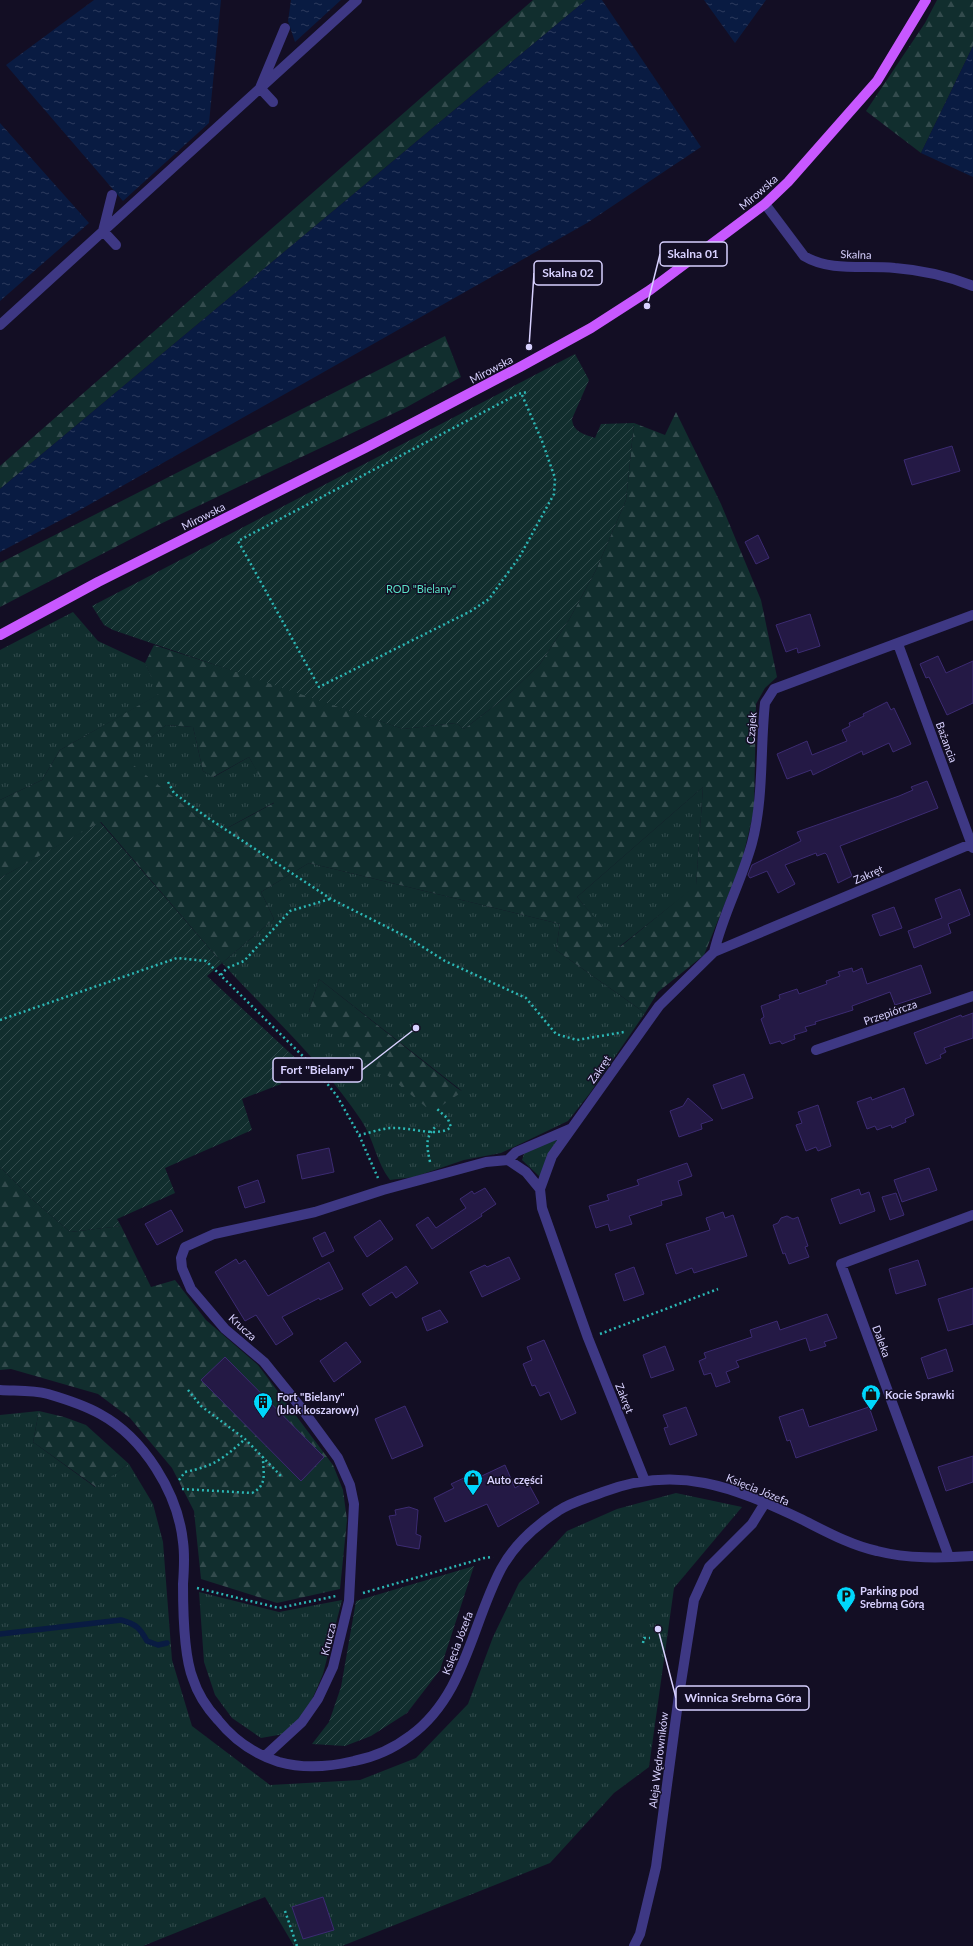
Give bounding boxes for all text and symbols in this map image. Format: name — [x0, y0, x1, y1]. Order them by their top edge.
street label: Mirowska — [736, 172, 780, 212]
callout: Skalna 01 — [660, 242, 727, 266]
text: Skalna 01 — [667, 246, 719, 261]
street label: Skalna — [840, 247, 872, 261]
callout: Skalna 02 — [534, 261, 602, 285]
text: Skalna 02 — [542, 265, 594, 280]
street label: Mirowska — [467, 352, 515, 386]
street label: Mirowska — [179, 500, 227, 532]
park label: ROD "Bielany" — [386, 582, 456, 595]
street label: Czajek — [743, 711, 759, 744]
street label: Bażancia — [934, 720, 960, 764]
street label: Zakręt — [851, 862, 885, 886]
street label: Przepiórcza — [862, 997, 918, 1027]
street label: Zakręt — [585, 1052, 613, 1085]
callout: Fort "Bielany" — [273, 1058, 362, 1082]
text: Fort "Bielany" — [280, 1062, 354, 1077]
street label: Krucza — [226, 1311, 260, 1343]
street label: Daleka — [870, 1323, 894, 1359]
street label: Zakręt — [613, 1381, 637, 1415]
shop icon: Kocie Sprawki — [860, 1383, 882, 1411]
place label: Kocie Sprawki — [885, 1388, 955, 1401]
place label: Fort "Bielany" (blok koszarowy) — [277, 1390, 359, 1416]
building icon: Fort "Bielany" (blok koszarowy) — [252, 1391, 274, 1419]
shop icon: Auto części — [462, 1468, 484, 1496]
street label: Księcia Józefa — [725, 1470, 791, 1508]
place label: Auto części — [486, 1473, 543, 1486]
place label: Parking pod Srebrną Górą — [860, 1584, 925, 1610]
parking icon: Parking pod Srebrną Górą — [835, 1585, 857, 1613]
street label: Księcia Józefa — [439, 1609, 475, 1677]
street label: Krucza — [318, 1621, 338, 1657]
callout: Winnica Srebrna Góra — [676, 1686, 809, 1710]
text: Winnica Srebrna Góra — [684, 1690, 802, 1705]
street label: Aleja Wędrowników — [646, 1711, 670, 1809]

